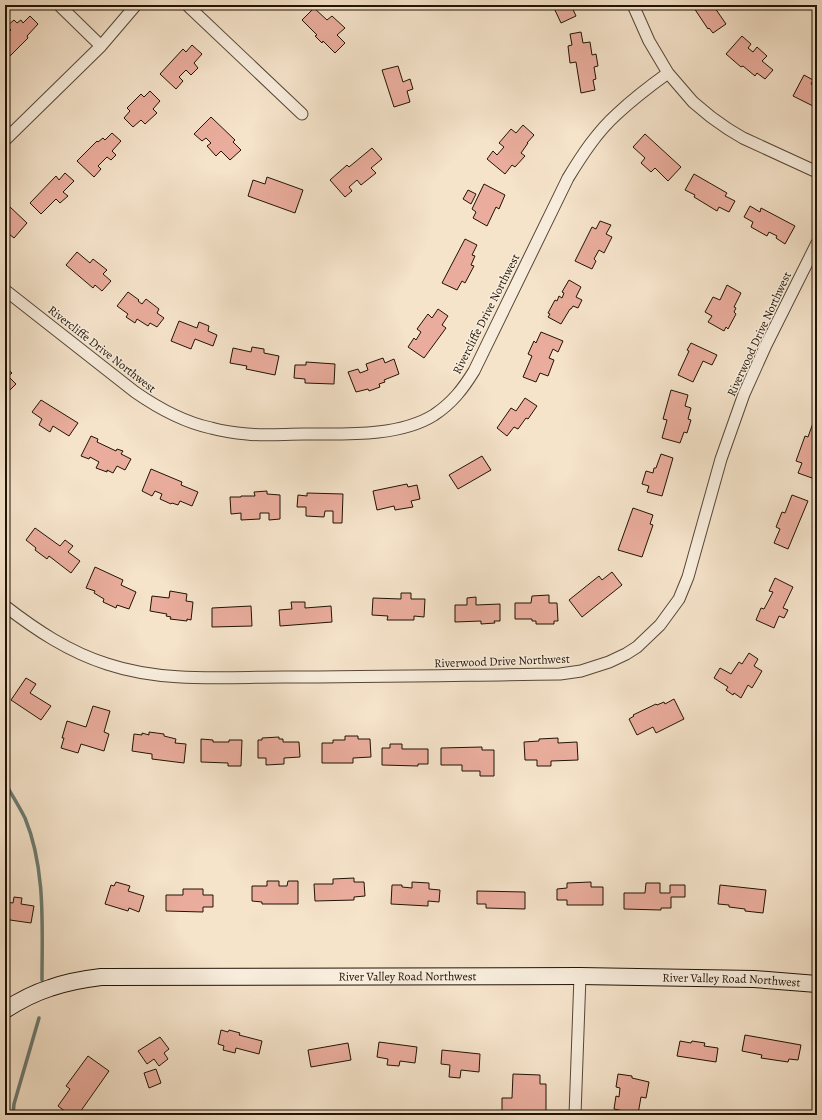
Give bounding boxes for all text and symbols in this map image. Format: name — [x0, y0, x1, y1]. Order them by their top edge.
street label: Rivercliffe Drive Northwest — [449, 251, 523, 377]
street label: Riverwood Drive Northwest — [723, 269, 795, 399]
street label: Rivercliffe Drive Northwest — [45, 302, 159, 396]
street label: Riverwood Drive Northwest — [434, 651, 570, 671]
street label: River Valley Road Northwest — [338, 968, 477, 985]
street label: River Valley Road Northwest — [662, 969, 801, 991]

